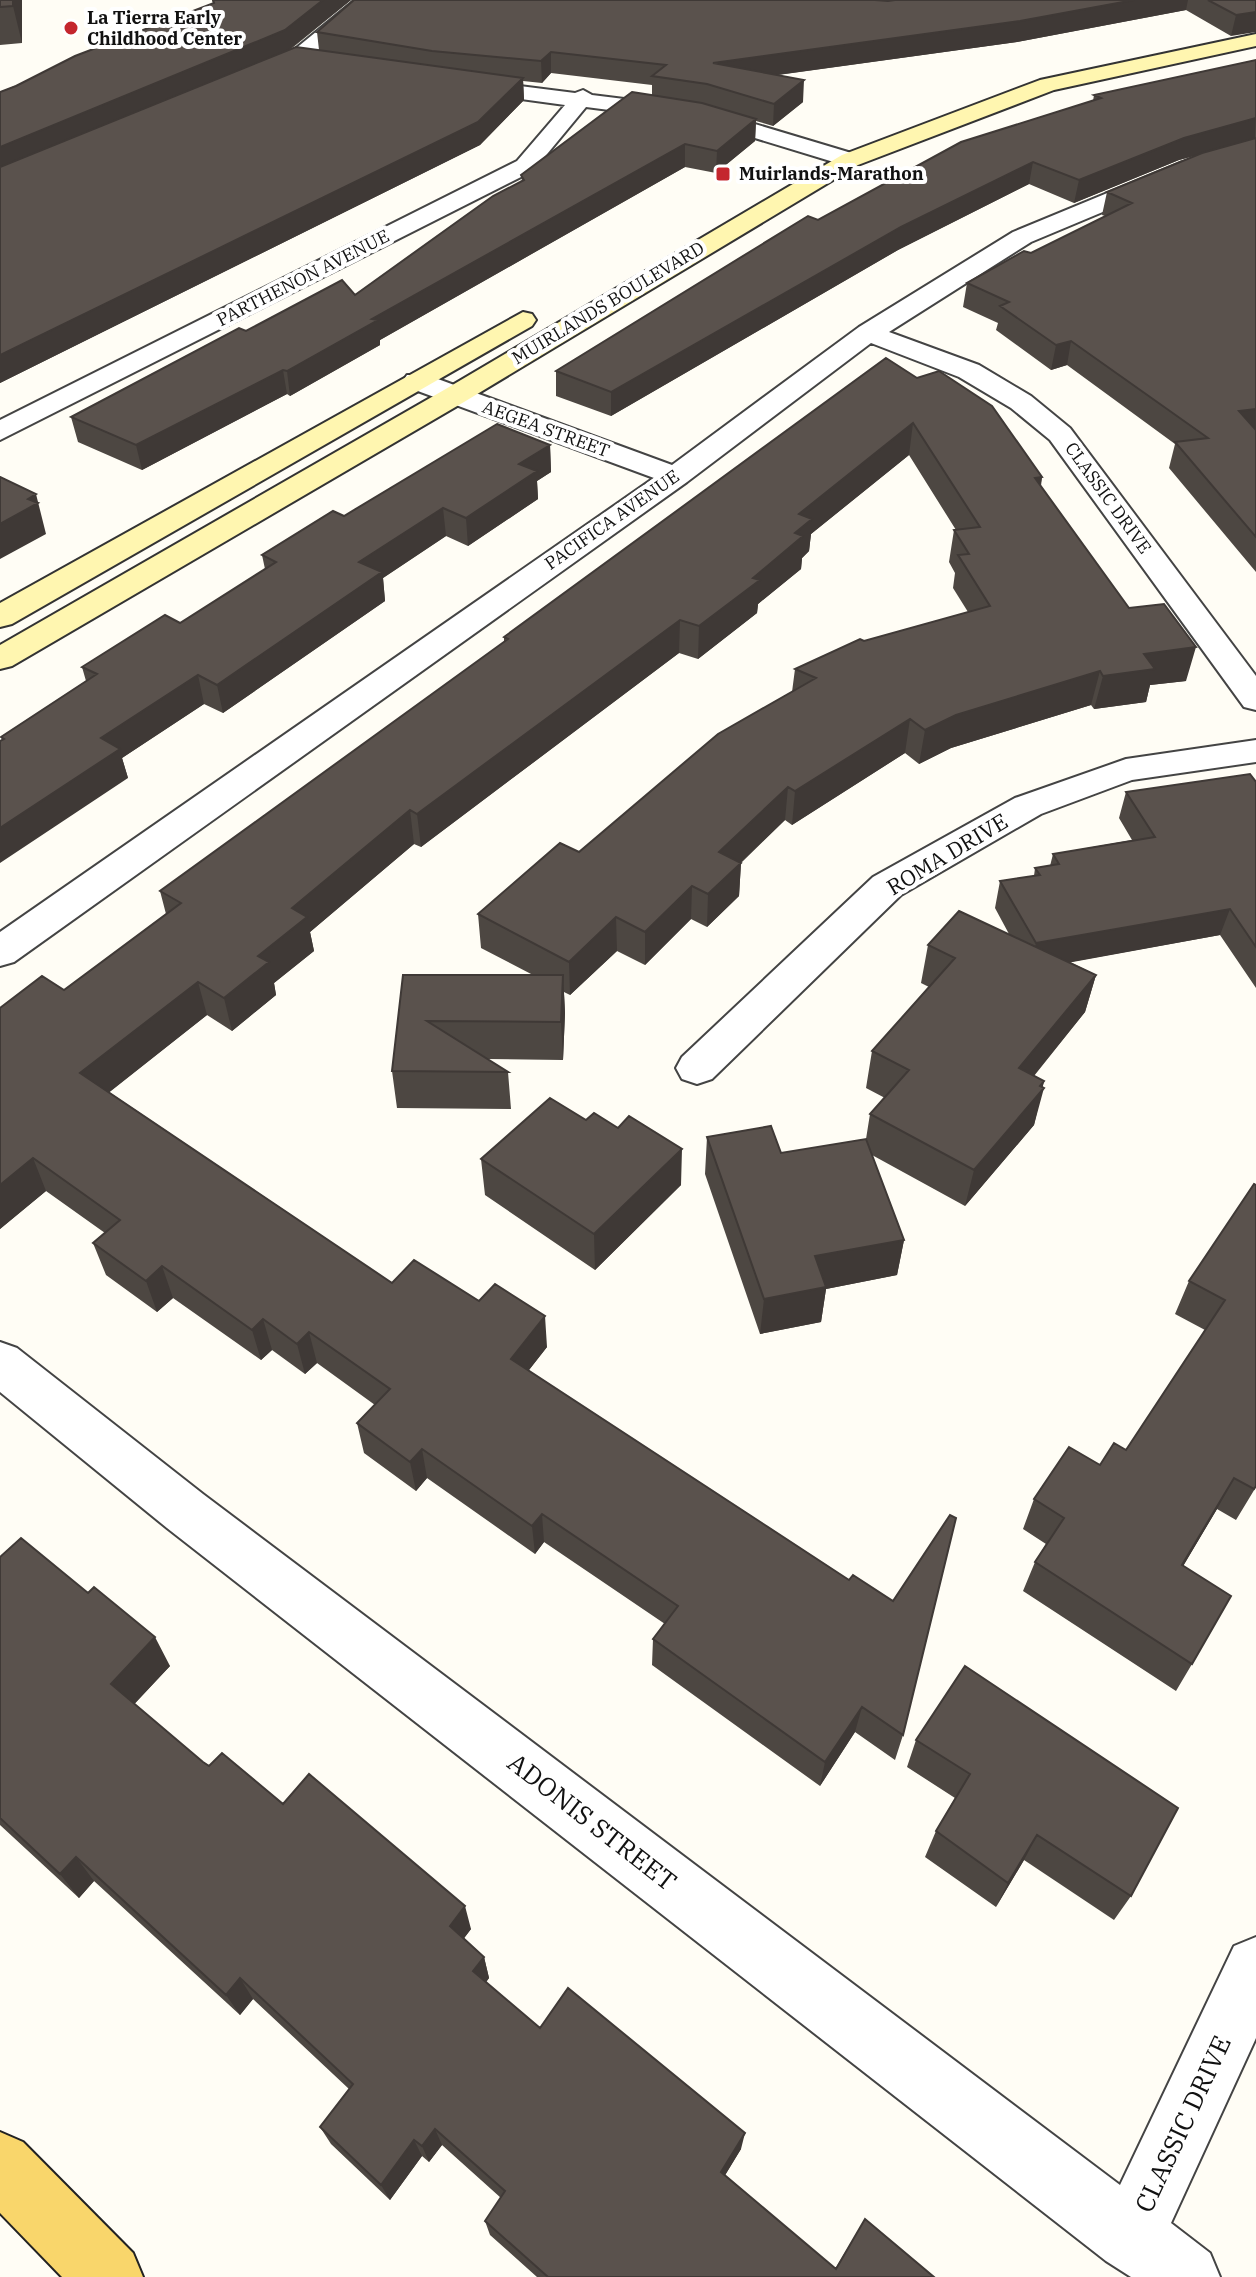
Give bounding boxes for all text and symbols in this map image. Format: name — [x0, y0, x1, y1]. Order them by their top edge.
place label: La Tierra Early Childhood Center — [87, 6, 242, 50]
marker: La Tierra Early Childhood Center — [62, 19, 80, 37]
place label: Muirlands-Marathon — [739, 162, 924, 185]
marker: Muirlands-Marathon — [714, 165, 732, 183]
street label: PARTHENON AVENUE — [213, 224, 393, 331]
street label: MUIRLANDS BOULEVARD — [507, 236, 708, 369]
street label: AEGEA STREET — [479, 395, 613, 462]
street label: CLASSIC DRIVE — [1060, 437, 1157, 558]
street label: PACIFICA AVENUE — [540, 464, 684, 575]
street label: ROMA DRIVE — [881, 806, 1013, 901]
street label: ADONIS STREET — [501, 1745, 684, 1898]
street label: CLASSIC DRIVE — [1126, 2030, 1238, 2218]

